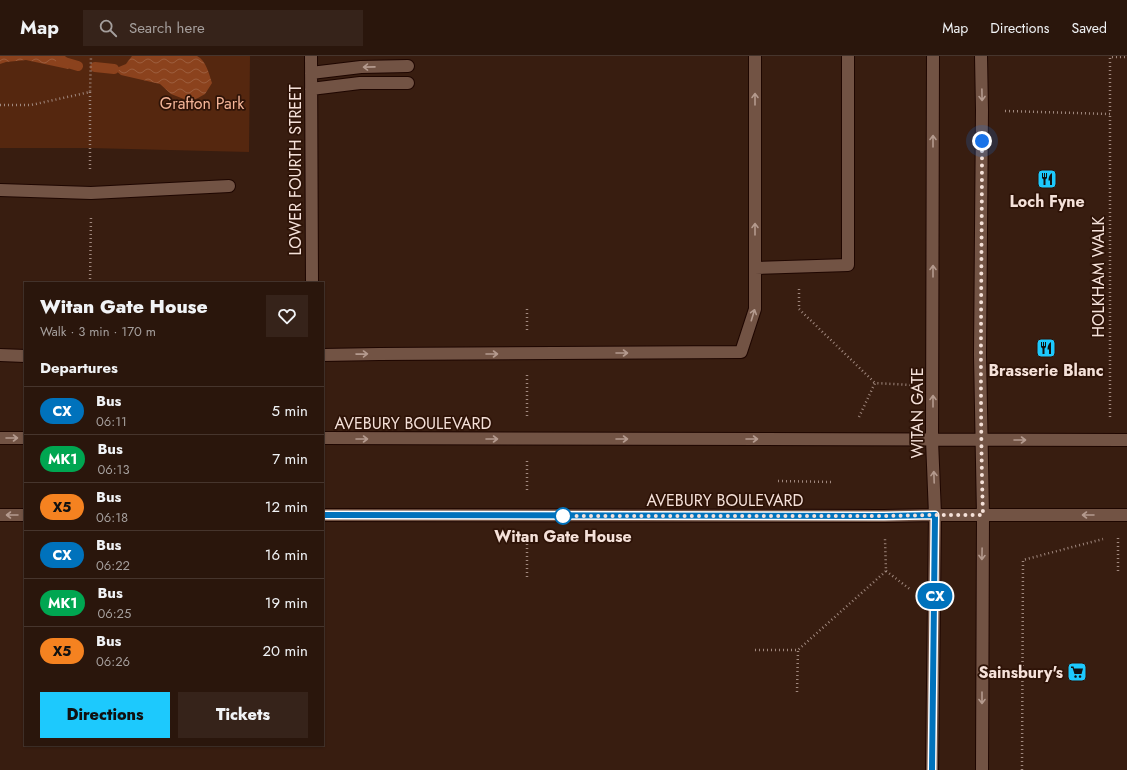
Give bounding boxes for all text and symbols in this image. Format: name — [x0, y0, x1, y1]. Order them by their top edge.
search box — [83, 10, 363, 46]
text: Map — [20, 14, 59, 41]
icon: search — [97, 17, 119, 39]
text: Search here — [129, 17, 205, 39]
text: Map — [942, 18, 968, 38]
text: Directions — [990, 18, 1050, 38]
text: Saved — [1072, 18, 1107, 38]
one-way arrow — [363, 63, 376, 70]
street label: LOWER FOURTH STREET — [284, 84, 307, 255]
one-way arrow — [978, 88, 986, 101]
park label: Grafton Park — [160, 92, 245, 115]
one-way arrow — [751, 93, 759, 106]
your location — [972, 131, 992, 151]
one-way arrow — [929, 135, 937, 148]
restaurant icon: Loch Fyne — [1036, 168, 1058, 190]
place label: Loch Fyne — [1009, 190, 1085, 213]
street label: HOLKHAM WALK — [1087, 216, 1110, 338]
one-way arrow — [751, 223, 759, 236]
one-way arrow — [929, 265, 937, 278]
text: Witan Gate House — [40, 293, 208, 320]
button: heart — [266, 295, 308, 337]
one-way arrow — [750, 309, 757, 322]
text: Walk · 3 min · 170 m — [40, 322, 156, 341]
restaurant icon: Brasserie Blanc — [1035, 337, 1057, 359]
one-way arrow — [615, 349, 628, 357]
one-way arrow — [355, 350, 368, 358]
one-way arrow — [485, 350, 498, 358]
text: Departures — [40, 357, 118, 379]
place label: Brasserie Blanc — [988, 359, 1104, 382]
street label: WITAN GATE — [906, 368, 929, 458]
text: Bus — [96, 390, 121, 412]
one-way arrow — [929, 395, 937, 408]
text: 5 min — [272, 400, 308, 422]
text: CX — [52, 401, 72, 421]
text: 06:11 — [96, 412, 127, 431]
street label: AVEBURY BOULEVARD — [335, 412, 492, 435]
one-way arrow — [6, 434, 19, 442]
one-way arrow — [355, 435, 368, 443]
one-way arrow — [485, 435, 498, 443]
one-way arrow — [615, 435, 628, 443]
one-way arrow — [745, 435, 758, 443]
one-way arrow — [1013, 436, 1026, 444]
text: Bus — [97, 438, 123, 460]
text: 7 min — [272, 448, 308, 470]
text: MK1 — [48, 449, 77, 469]
text: 06:13 — [97, 460, 130, 479]
one-way arrow — [930, 471, 938, 484]
text: Bus — [96, 486, 121, 508]
street label: AVEBURY BOULEVARD — [647, 489, 804, 512]
text: 12 min — [265, 496, 308, 518]
text: X5 — [53, 497, 71, 517]
marker: Witan Gate House — [554, 507, 572, 525]
text: 06:18 — [96, 508, 128, 527]
one-way arrow — [6, 511, 19, 519]
one-way arrow — [1082, 511, 1095, 519]
place label: Witan Gate House — [494, 525, 632, 548]
text: Bus — [96, 534, 121, 556]
text: 16 min — [265, 544, 308, 566]
text: CX — [52, 545, 72, 565]
one-way arrow — [978, 547, 986, 560]
text: 06:22 — [96, 556, 130, 575]
text: Bus — [97, 582, 123, 604]
line badge: CX — [917, 583, 953, 609]
text: CX — [925, 586, 945, 606]
text: 19 min — [265, 592, 308, 614]
text: MK1 — [48, 593, 77, 613]
text: 06:25 — [97, 604, 131, 623]
text: Bus — [96, 630, 121, 652]
text: 20 min — [262, 640, 308, 662]
text: X5 — [53, 641, 71, 661]
text: 06:26 — [96, 652, 130, 671]
place label: Sainsbury's — [978, 661, 1063, 684]
supermarket icon: Sainsbury's — [1066, 661, 1088, 683]
one-way arrow — [978, 691, 986, 704]
button: Directions — [40, 692, 170, 738]
button: Tickets — [178, 692, 308, 738]

